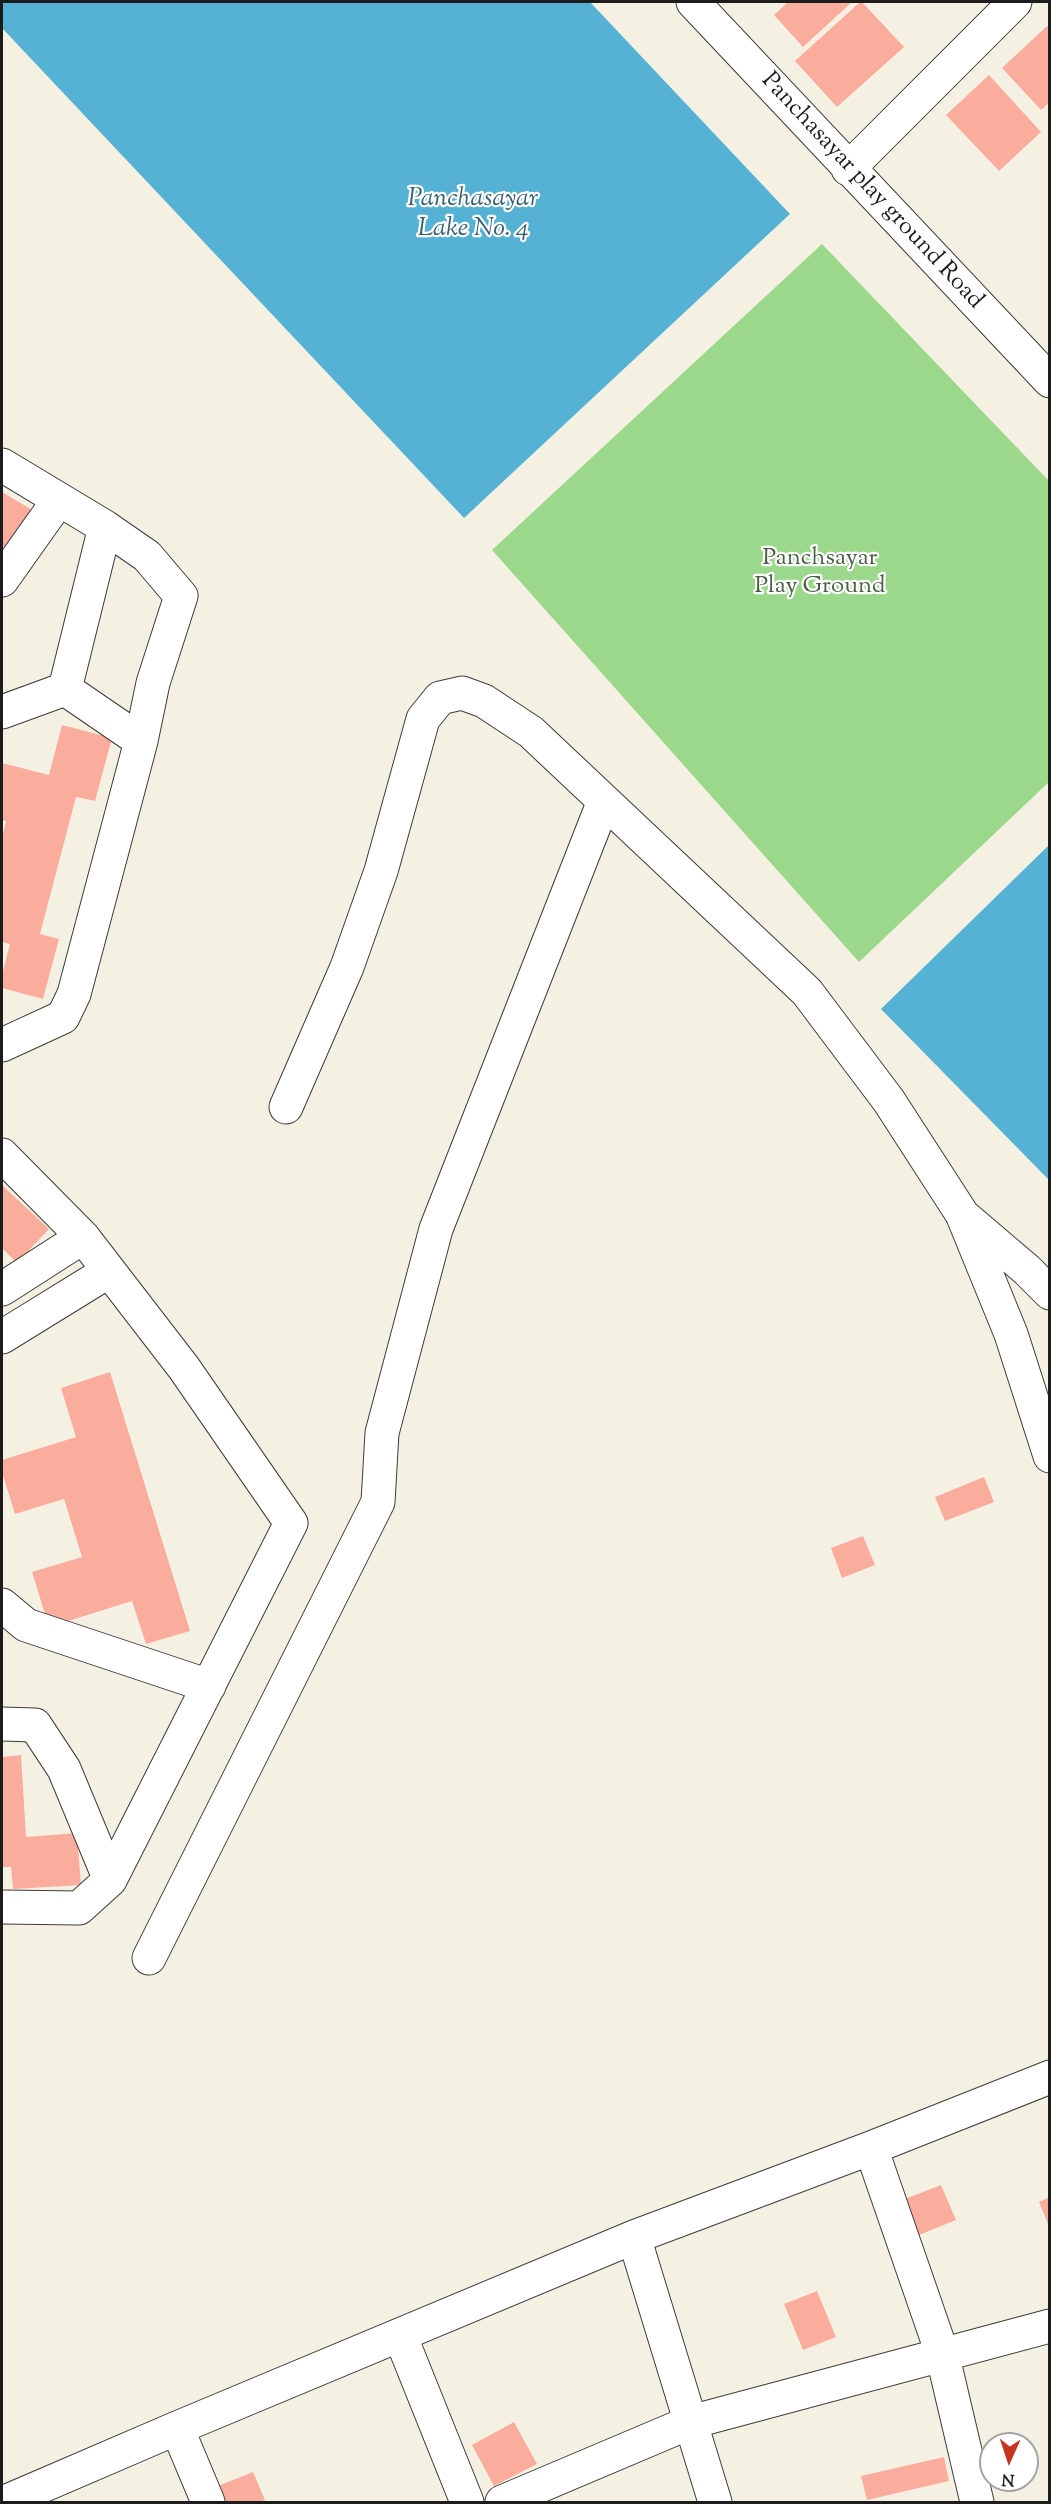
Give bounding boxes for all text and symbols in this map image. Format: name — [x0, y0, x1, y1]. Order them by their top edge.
street label: Panchasayar play ground Road — [754, 68, 988, 316]
water label: Panchasayar Lake No. 4 — [408, 185, 538, 246]
park label: Panchsayar Play Ground — [754, 546, 886, 602]
north arrow — [979, 2432, 1039, 2492]
text: N — [1001, 2467, 1015, 2490]

